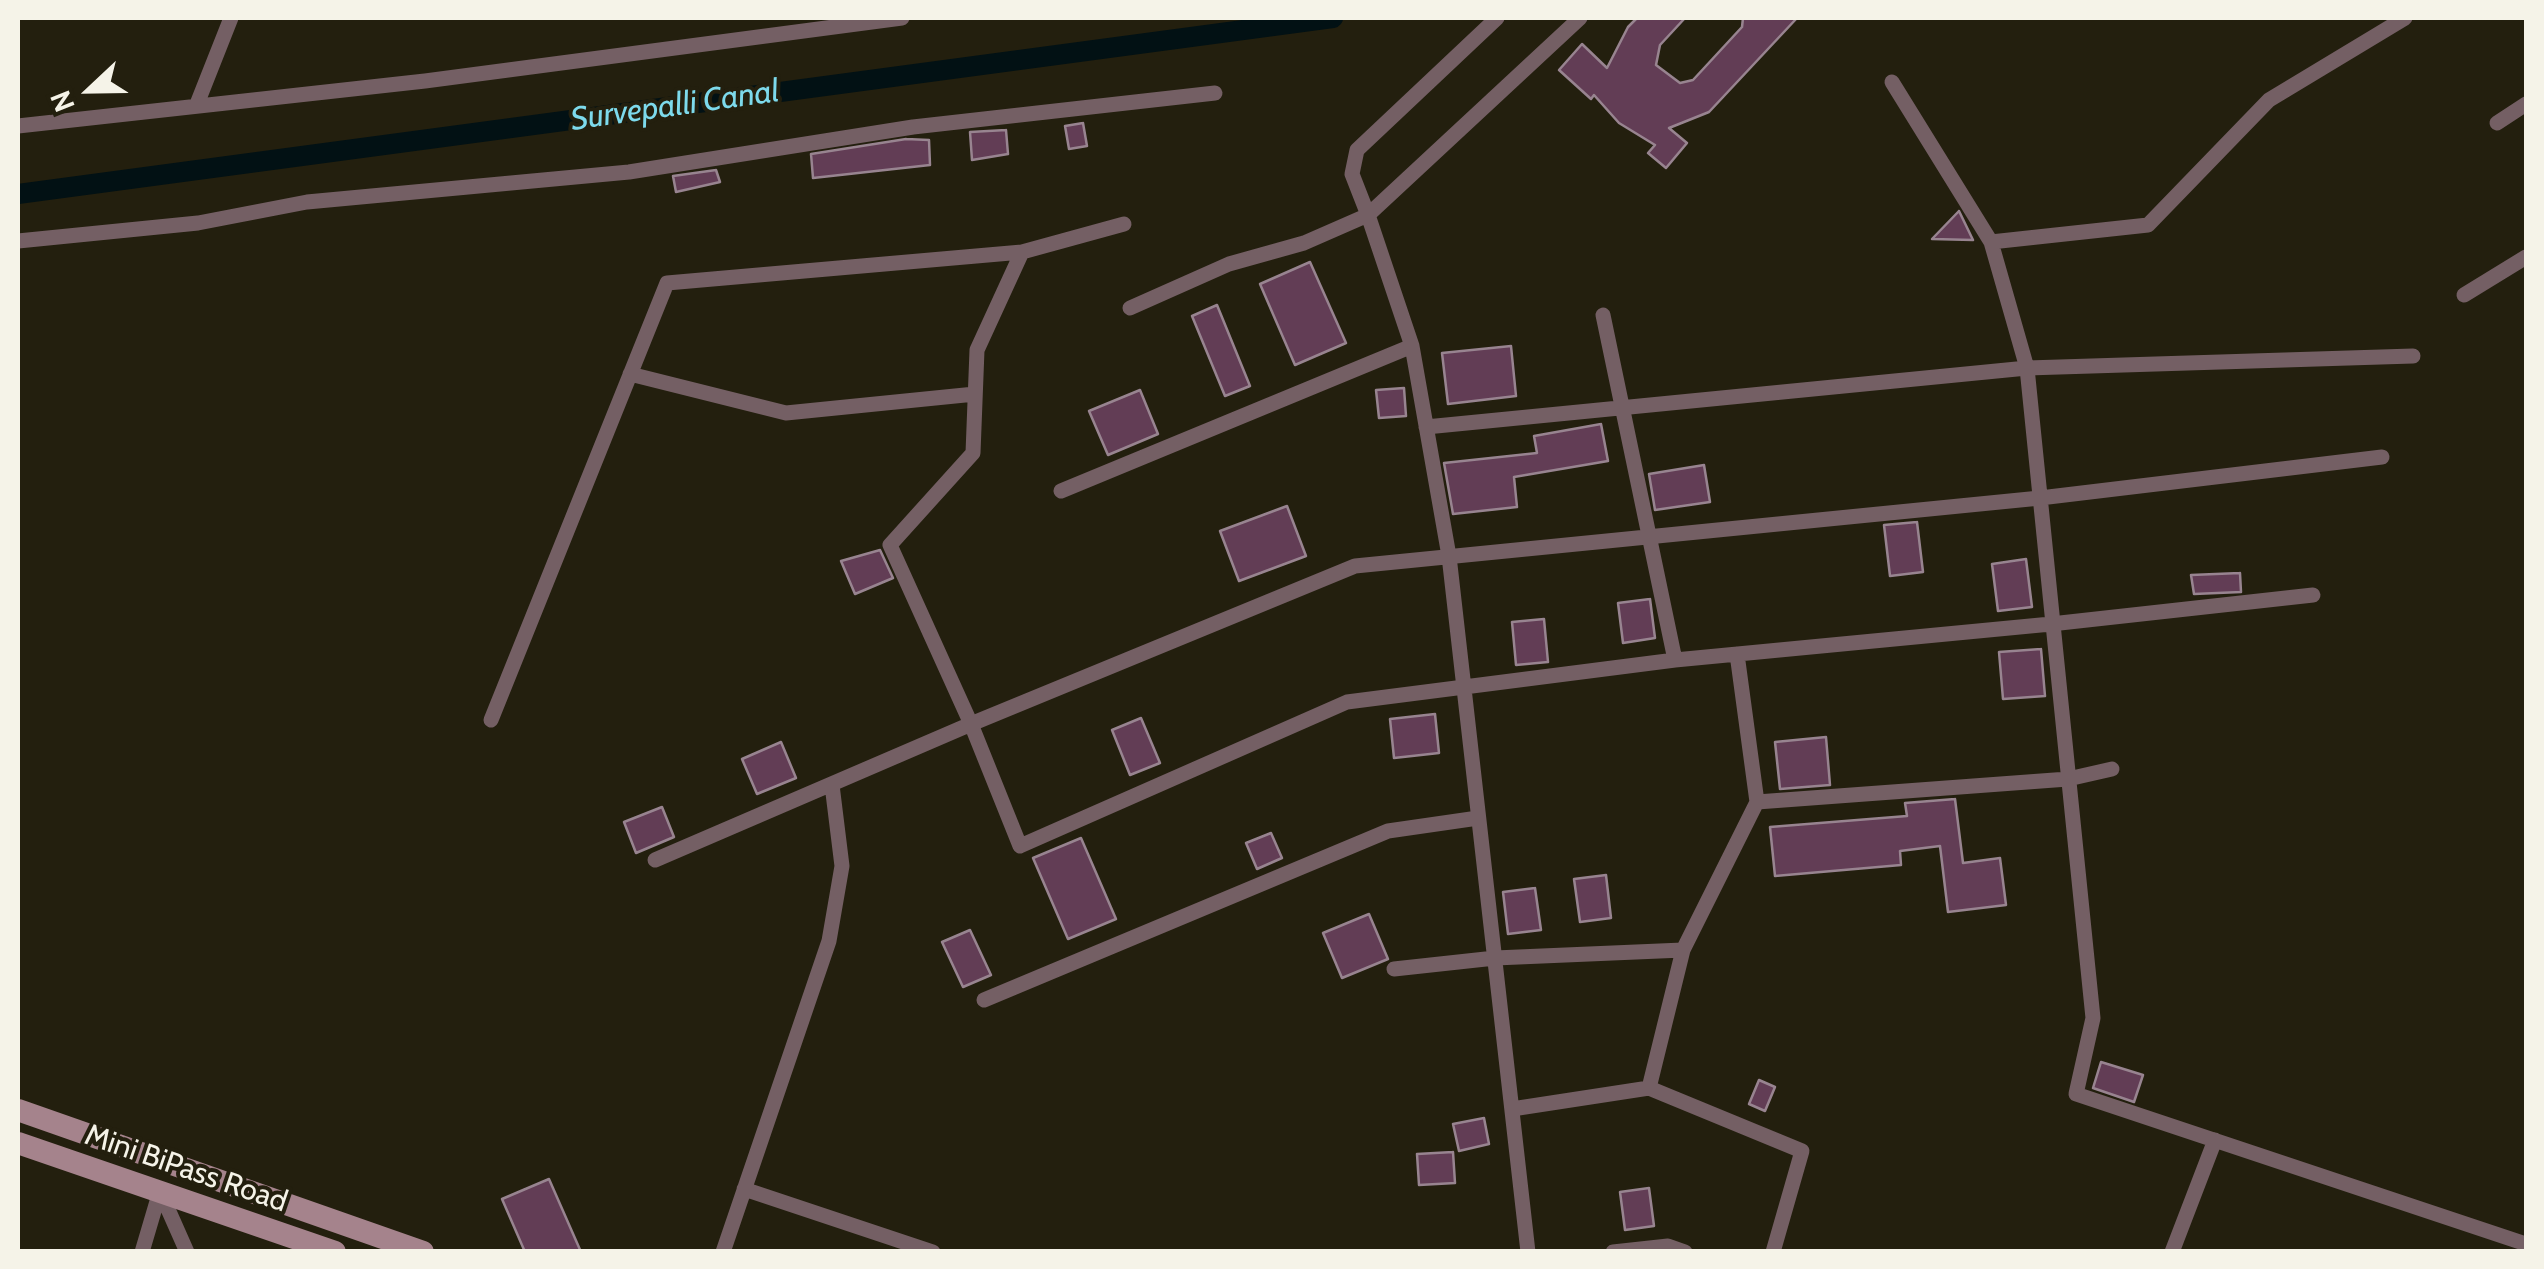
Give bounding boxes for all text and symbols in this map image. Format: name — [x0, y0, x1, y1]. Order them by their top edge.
north arrow — [40, 40, 140, 140]
water label: Survepalli Canal — [568, 72, 782, 140]
text: N — [43, 86, 82, 117]
street label: Mini BiPass Road — [80, 1118, 292, 1220]

